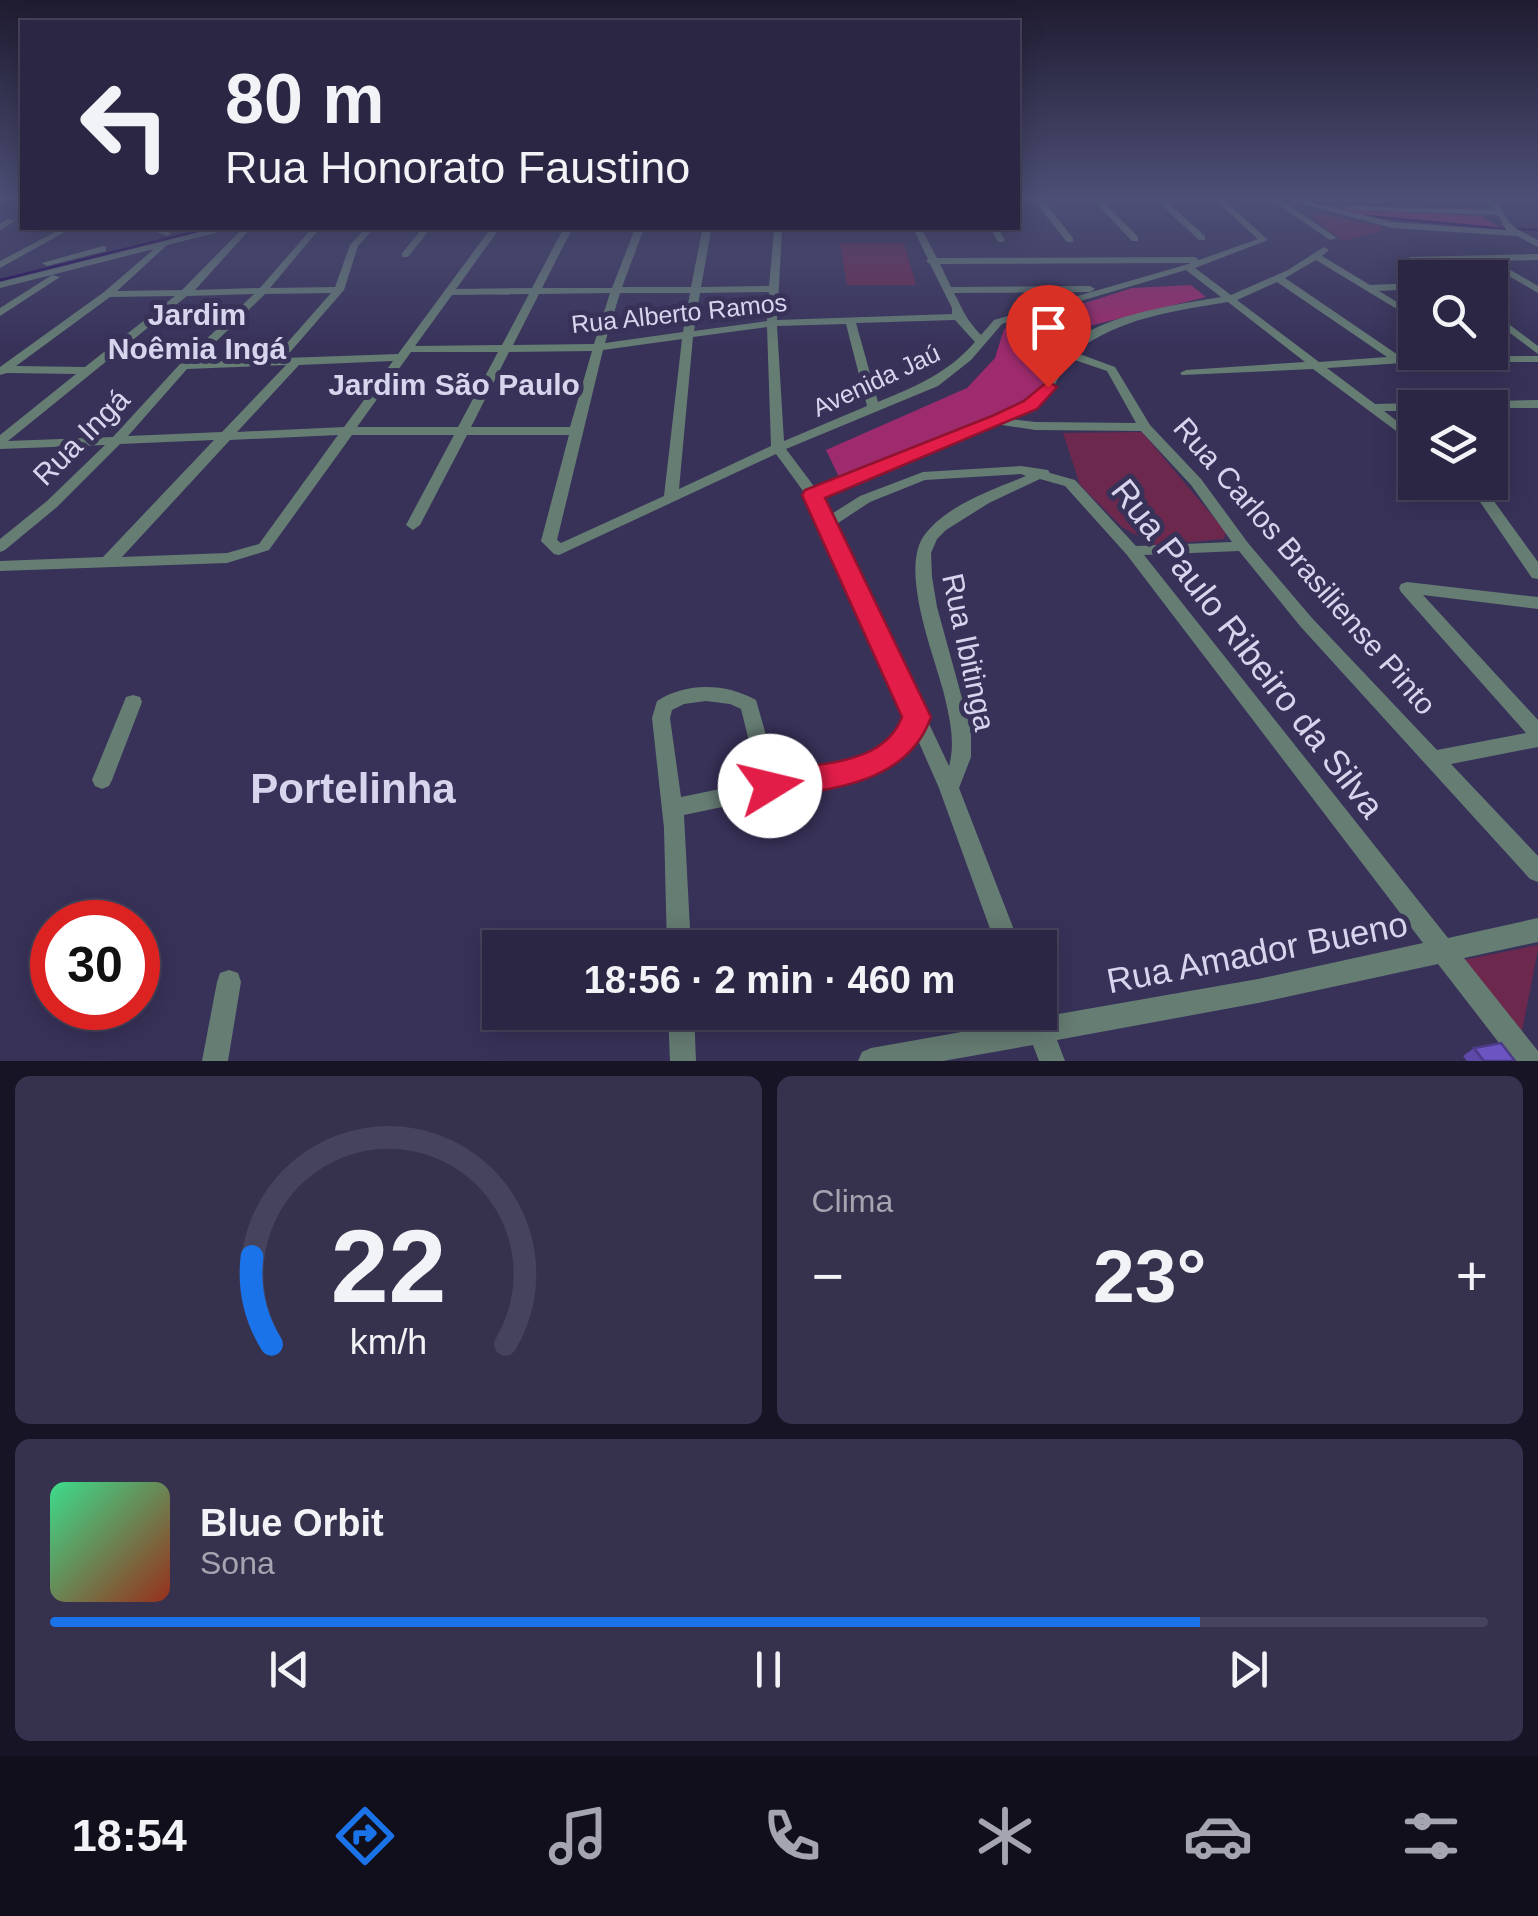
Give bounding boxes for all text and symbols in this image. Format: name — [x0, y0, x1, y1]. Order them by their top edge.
icon: left — [60, 60, 190, 190]
text: 80 m — [225, 60, 385, 138]
text: Rua Honorato Faustino — [225, 142, 690, 193]
map controls — [1398, 260, 1508, 500]
button: search — [1398, 260, 1508, 370]
pin — [1006, 285, 1091, 388]
street label: Rua Alberto Ramos — [570, 288, 788, 338]
district label: Jardim Noêmia Ingá — [108, 298, 287, 365]
icon: arrive — [1021, 300, 1076, 355]
street label: Avenida Jaú — [808, 338, 944, 422]
district label: Jardim São Paulo — [328, 368, 580, 401]
street label: Rua Ingá — [26, 382, 136, 492]
button: layers — [1398, 390, 1508, 500]
street label: Rua Carlos Brasiliense Pinto — [1167, 411, 1443, 721]
street label: Rua Paulo Ribeiro da Silva — [1104, 471, 1392, 825]
street label: Rua Ibitinga — [936, 570, 1002, 734]
position arrow — [718, 734, 822, 838]
district label: Portelinha — [250, 765, 456, 812]
speed limit sign: 30 — [30, 900, 160, 1030]
street label: Rua Amador Bueno — [1103, 904, 1411, 1000]
text: 18:56 · 2 min · 460 m — [584, 959, 955, 1001]
text: Clima — [812, 1183, 893, 1219]
text: 22 — [330, 1208, 446, 1324]
text: 23° — [1093, 1234, 1206, 1318]
text: − — [812, 1245, 844, 1307]
text: + — [1456, 1245, 1488, 1307]
text: km/h — [350, 1322, 427, 1362]
text: Blue Orbit — [200, 1502, 384, 1544]
text: Sona — [200, 1545, 275, 1581]
icon: previous — [262, 1642, 317, 1697]
icon: pause — [741, 1642, 796, 1697]
icon: next — [1221, 1642, 1276, 1697]
icon: directions — [330, 1801, 400, 1871]
icon: music — [543, 1801, 613, 1871]
icon: phone — [757, 1801, 827, 1871]
icon: climate — [970, 1801, 1040, 1871]
icon: car — [1183, 1801, 1253, 1871]
icon: filters — [1396, 1801, 1466, 1871]
text: 18:54 — [72, 1810, 187, 1861]

